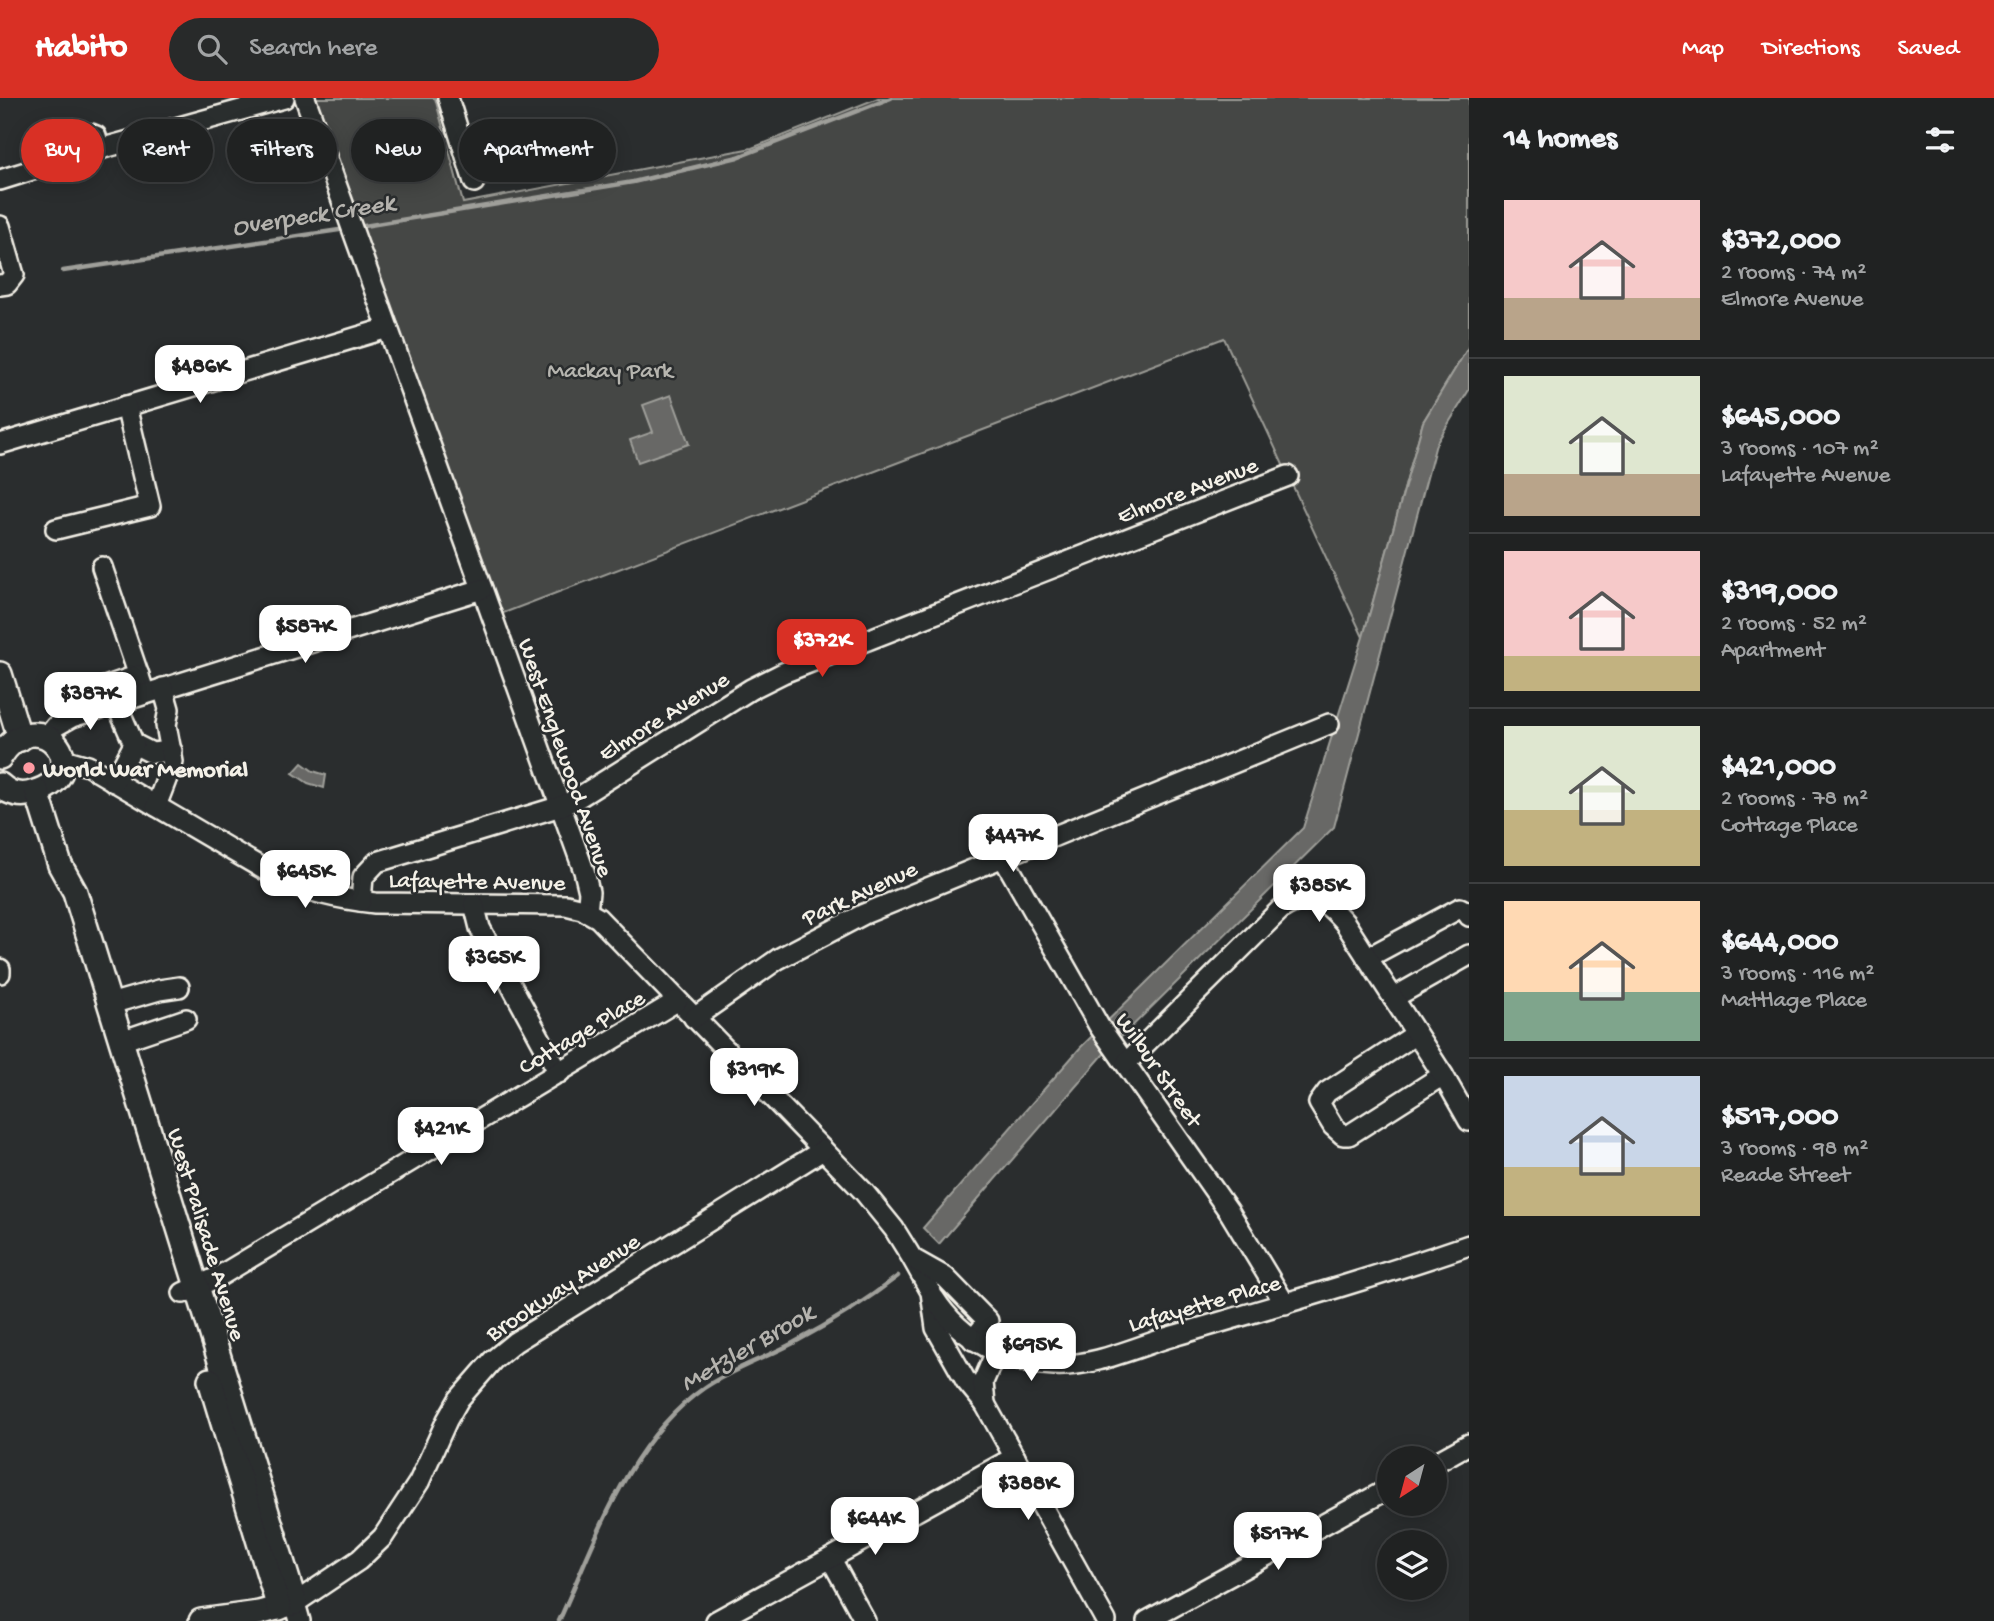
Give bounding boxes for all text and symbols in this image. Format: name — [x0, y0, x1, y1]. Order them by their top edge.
search box — [169, 18, 659, 81]
text: Habito — [35, 30, 127, 68]
icon: search — [193, 30, 231, 68]
text: Search here — [249, 34, 377, 65]
text: Map — [1682, 35, 1724, 64]
text: Directions — [1762, 35, 1860, 64]
text: Saved — [1898, 35, 1959, 64]
chip: Buy — [21, 119, 104, 182]
chip: Rent — [118, 119, 213, 182]
chip: Filters — [227, 119, 337, 182]
chip: New — [351, 119, 445, 182]
chip: Apartment — [459, 119, 616, 182]
icon: filters — [1921, 121, 1959, 159]
text: 14 homes — [1504, 123, 1617, 158]
water label: Overpeck Creek — [230, 189, 400, 246]
text: $372,000 — [1721, 225, 1841, 260]
icon: home — [1560, 228, 1644, 312]
text: 2 rooms · 74 m² — [1721, 260, 1866, 287]
text: Elmore Avenue — [1721, 287, 1863, 314]
pin: $486K — [151, 345, 249, 405]
text: $486K — [171, 354, 229, 381]
park label: Mackay Park — [547, 358, 675, 387]
text: $645,000 — [1721, 401, 1840, 436]
icon: home — [1560, 404, 1644, 488]
text: 3 rooms · 107 m² — [1721, 436, 1879, 463]
street label: Elmore Avenue — [1114, 452, 1263, 532]
text: Lafayette Avenue — [1721, 463, 1890, 490]
text: $319,000 — [1721, 576, 1838, 611]
icon: home — [1560, 579, 1644, 663]
pin: $587K — [256, 606, 354, 665]
text: 2 rooms · 52 m² — [1721, 611, 1867, 638]
text: $587K — [275, 614, 335, 641]
pin: $372K — [773, 620, 871, 679]
text: $372K — [793, 628, 851, 655]
street label: West Englewood Avenue — [509, 635, 618, 882]
text: Apartment — [1721, 638, 1825, 665]
street label: Elmore Avenue — [594, 666, 736, 770]
pin: $387K — [41, 672, 139, 732]
text: $387K — [60, 681, 120, 708]
text: $421,000 — [1721, 751, 1836, 786]
icon: home — [1560, 754, 1644, 838]
place label: World War Memorial — [42, 757, 248, 786]
marker: World War Memorial — [21, 760, 37, 776]
text: 2 rooms · 78 m² — [1721, 786, 1868, 813]
text: Cottage Place — [1721, 813, 1858, 840]
pin: $447K — [964, 814, 1062, 874]
text: $447K — [985, 823, 1041, 850]
pin: $645K — [256, 850, 354, 910]
street label: Park Avenue — [797, 856, 923, 935]
text: $645K — [276, 859, 334, 886]
pin: $385K — [1270, 864, 1368, 924]
street label: Lafayette Avenue — [388, 867, 566, 900]
text: $385K — [1289, 873, 1349, 900]
text: $644,000 — [1721, 926, 1839, 961]
icon: home — [1560, 929, 1644, 1013]
pin: $365K — [445, 936, 543, 996]
text: $365K — [465, 945, 523, 972]
text: 3 rooms · 116 m² — [1721, 961, 1874, 988]
street label: Cottage Place — [514, 985, 652, 1083]
text: Mattlage Place — [1721, 988, 1867, 1015]
street label: Wilbur Street — [1107, 1008, 1208, 1136]
pin: $319K — [705, 1048, 803, 1108]
text: $319K — [726, 1057, 782, 1084]
text: $517,000 — [1721, 1101, 1839, 1136]
icon: home — [1560, 1104, 1644, 1188]
pin: $421K — [392, 1108, 490, 1167]
text: $421K — [414, 1116, 468, 1143]
street label: West Palisade Avenue — [159, 1125, 251, 1345]
text: 3 rooms · 98 m² — [1721, 1136, 1868, 1163]
text: Reade Street — [1721, 1163, 1850, 1190]
street label: Brookway Avenue — [481, 1228, 647, 1350]
street label: Lafayette Place — [1125, 1270, 1285, 1341]
water label: Metzler Brook — [676, 1298, 823, 1401]
pin: $695K — [982, 1324, 1080, 1383]
text: $695K — [1002, 1332, 1060, 1359]
north arrow — [1377, 1446, 1447, 1516]
map controls — [1377, 1446, 1447, 1600]
pin: $388K — [979, 1462, 1077, 1522]
text: $388K — [998, 1471, 1058, 1498]
pin: $644K — [826, 1498, 924, 1557]
text: $644K — [847, 1506, 903, 1533]
pin: $517K — [1229, 1512, 1327, 1572]
text: $517K — [1250, 1521, 1306, 1548]
button: layers — [1377, 1530, 1447, 1600]

